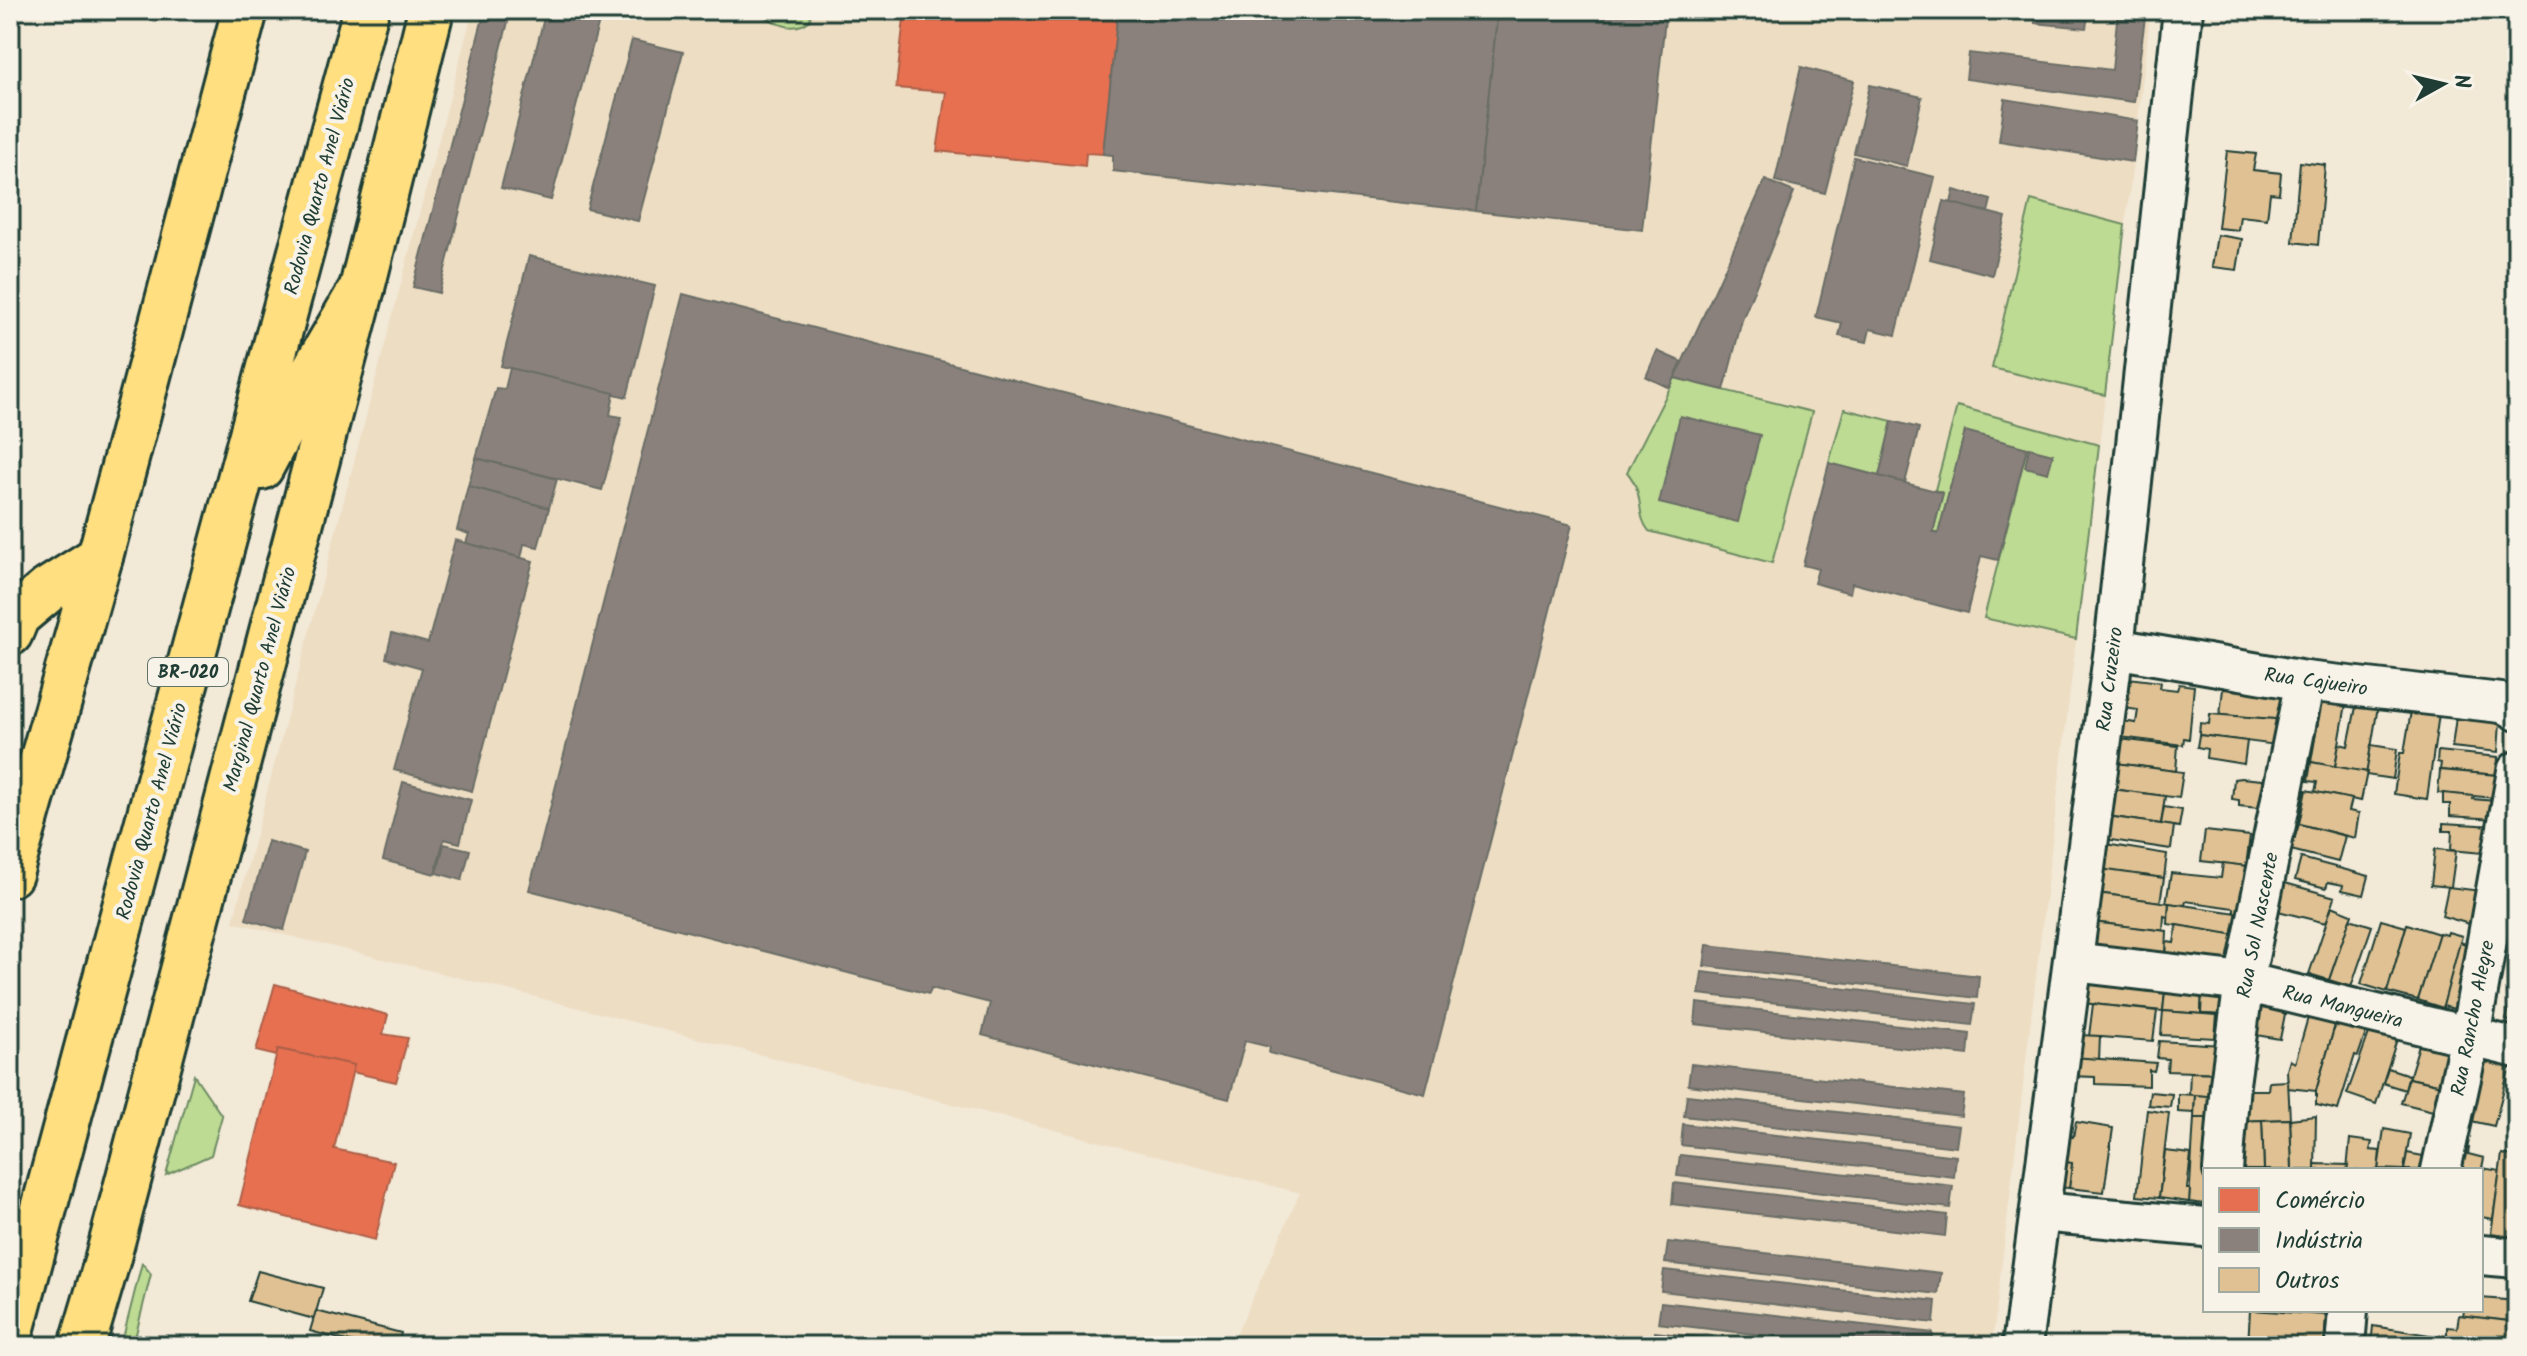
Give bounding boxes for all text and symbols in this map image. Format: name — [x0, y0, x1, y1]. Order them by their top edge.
north arrow — [2403, 44, 2483, 124]
text: N — [2442, 72, 2479, 91]
street label: Rodovia Quarto Anel Viário — [277, 74, 365, 299]
street label: Marginal Quarto Anel Viário — [215, 563, 306, 796]
street label: Rua Cruzeiro — [2089, 625, 2133, 733]
road number: BR-020 — [148, 658, 228, 686]
street label: Rua Cajueiro — [2262, 660, 2370, 706]
street label: Rodovia Quarto Anel Viário — [109, 699, 197, 924]
street label: Rua Sol Nascente — [2229, 850, 2289, 1001]
street label: Rua Rancho Alegre — [2443, 938, 2505, 1099]
street label: Rua Mangueira — [2279, 977, 2406, 1038]
legend — [2203, 1168, 2483, 1312]
text: Comércio — [2275, 1182, 2365, 1221]
text: Indústria — [2275, 1222, 2363, 1261]
text: Outros — [2275, 1262, 2340, 1301]

